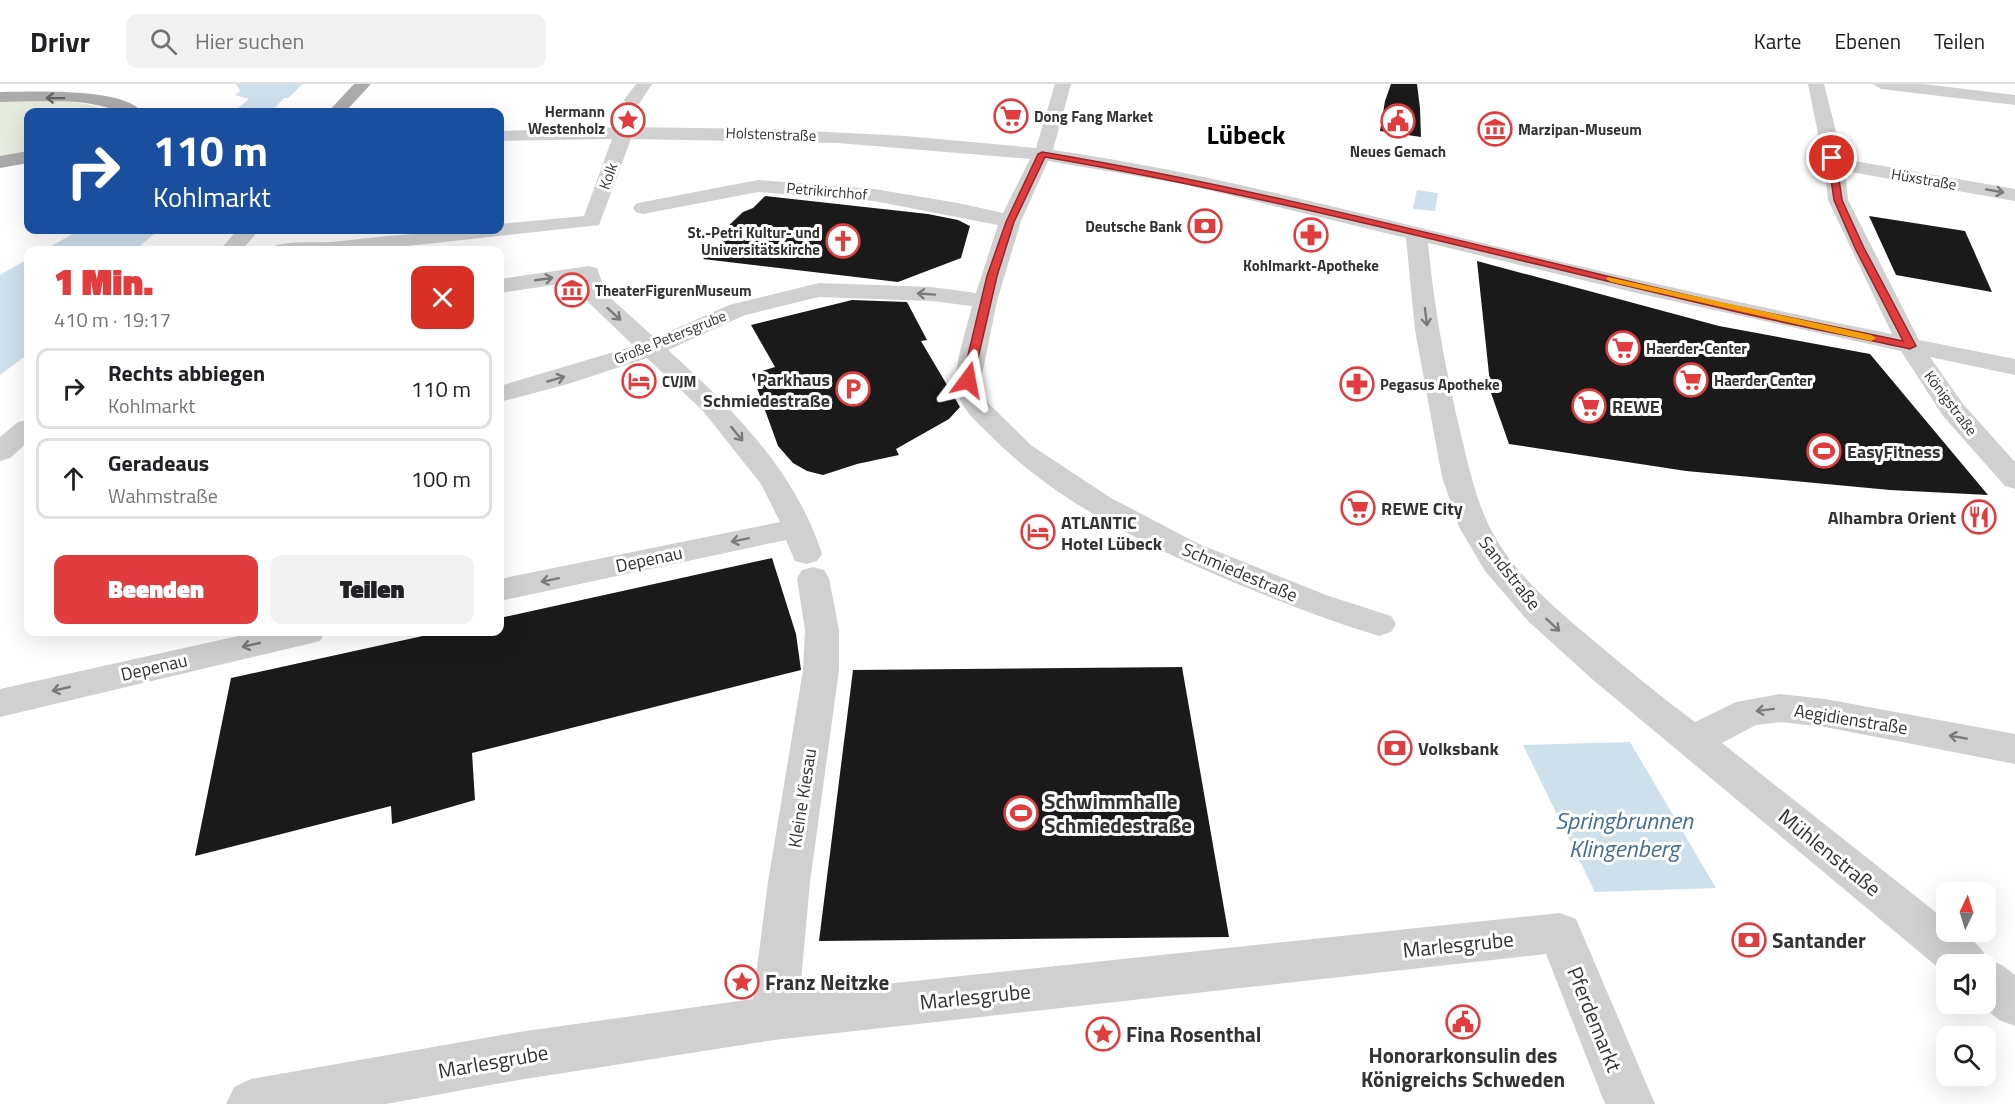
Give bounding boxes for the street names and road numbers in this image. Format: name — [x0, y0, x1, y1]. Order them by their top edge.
street label: Holstenstraße — [725, 121, 817, 147]
street label: Kolk — [593, 159, 623, 193]
street label: Hüxstraße — [1889, 162, 1959, 196]
street label: Petrikirchhof — [786, 176, 868, 206]
street label: Große Petersgrube — [610, 304, 730, 370]
street label: Königstraße — [1919, 366, 1983, 440]
street label: Sandstraße — [1472, 530, 1548, 616]
street label: Schmiedestraße — [1178, 535, 1302, 609]
street label: Depenau — [613, 539, 685, 579]
street label: Depenau — [118, 646, 190, 688]
street label: Aegidienstraße — [1792, 697, 1910, 741]
street label: Kleine Kiesau — [781, 746, 823, 850]
street label: Mühlenstraße — [1772, 800, 1888, 904]
street label: Marlesgrube — [1401, 922, 1515, 966]
street label: Pferdemarkt — [1559, 961, 1631, 1077]
street label: Marlesgrube — [918, 974, 1032, 1018]
street label: Marlesgrube — [435, 1036, 551, 1086]

